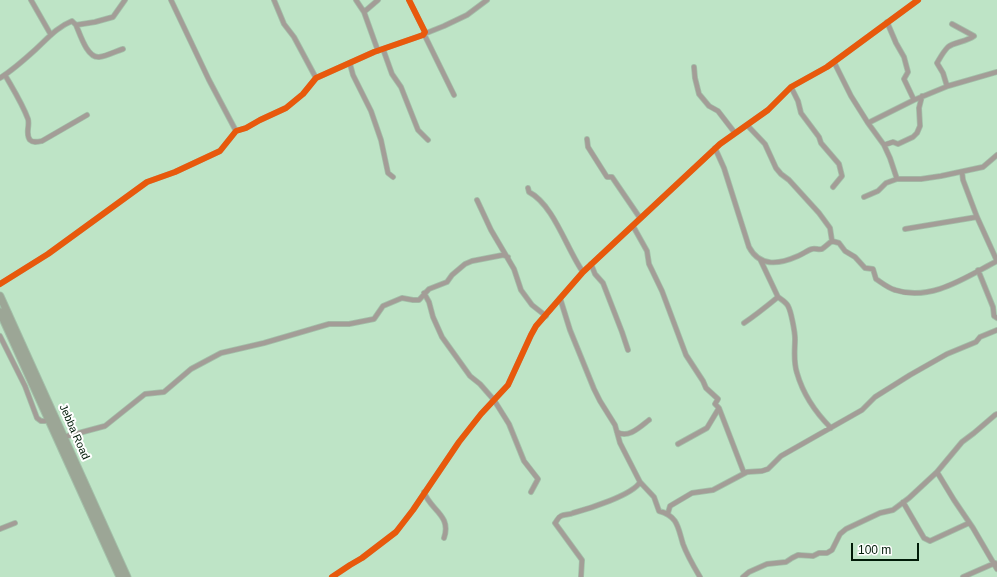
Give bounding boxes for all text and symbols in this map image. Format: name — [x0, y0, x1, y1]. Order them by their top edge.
street label: Jebba Road — [56, 402, 92, 462]
scale bar — [853, 535, 921, 561]
text: 100 m — [858, 543, 891, 557]

